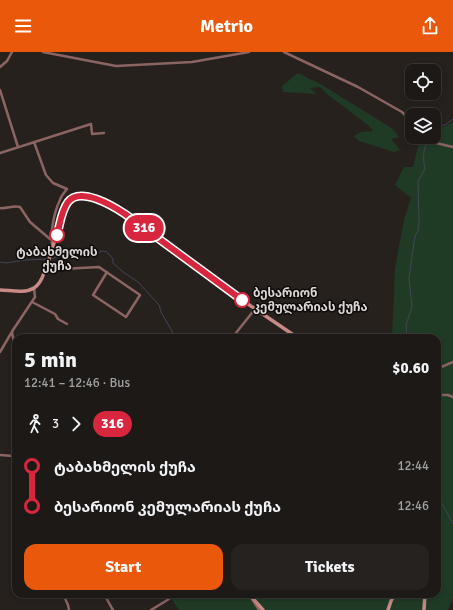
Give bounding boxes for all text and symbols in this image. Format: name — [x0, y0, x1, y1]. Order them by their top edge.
icon: menu — [12, 15, 34, 37]
text: Metrio — [200, 15, 253, 37]
icon: share — [419, 15, 441, 37]
map controls — [405, 64, 441, 144]
button: locate — [405, 64, 441, 100]
button: layers — [405, 108, 441, 144]
line badge: 316 — [121, 215, 167, 241]
text: 316 — [133, 219, 155, 236]
marker: ტაბახმელის ქუჩა — [49, 227, 65, 243]
place label: ტაბახმელის ქუჩა — [16, 245, 98, 274]
place label: ბესარიონ კემულარიას ქუჩა — [253, 286, 368, 315]
marker: ბესარიონ კემულარიას ქუჩა — [234, 292, 250, 308]
text: 5 min — [24, 346, 77, 373]
text: $0.60 — [392, 359, 429, 377]
text: 12:41 – 12:46 · Bus — [24, 375, 130, 391]
icon: walk — [24, 413, 46, 435]
icon: forward — [65, 413, 87, 435]
text: 316 — [101, 415, 124, 432]
text: 3 — [52, 416, 59, 432]
text: ტაბახმელის ქუჩა — [54, 458, 196, 476]
text: 12:44 — [397, 458, 429, 474]
text: ბესარიონ კემულარიას ქუჩა — [54, 498, 281, 516]
text: 12:46 — [397, 498, 429, 514]
button: Start — [24, 544, 223, 590]
button: Tickets — [231, 544, 429, 590]

